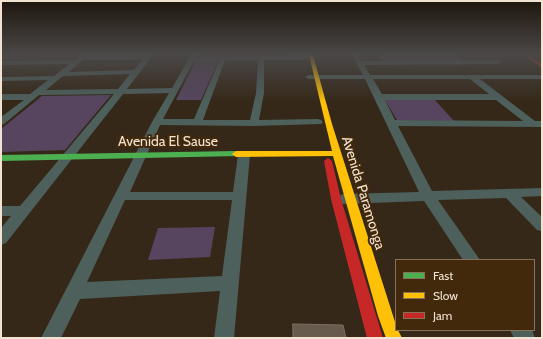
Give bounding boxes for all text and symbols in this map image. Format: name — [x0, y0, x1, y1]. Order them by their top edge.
street label: Avenida El Sause — [118, 134, 218, 150]
street label: Avenida Paramonga — [338, 134, 388, 252]
legend — [395, 259, 535, 331]
text: Fast — [433, 268, 453, 283]
text: Slow — [433, 288, 458, 303]
text: Jam — [433, 308, 452, 323]

